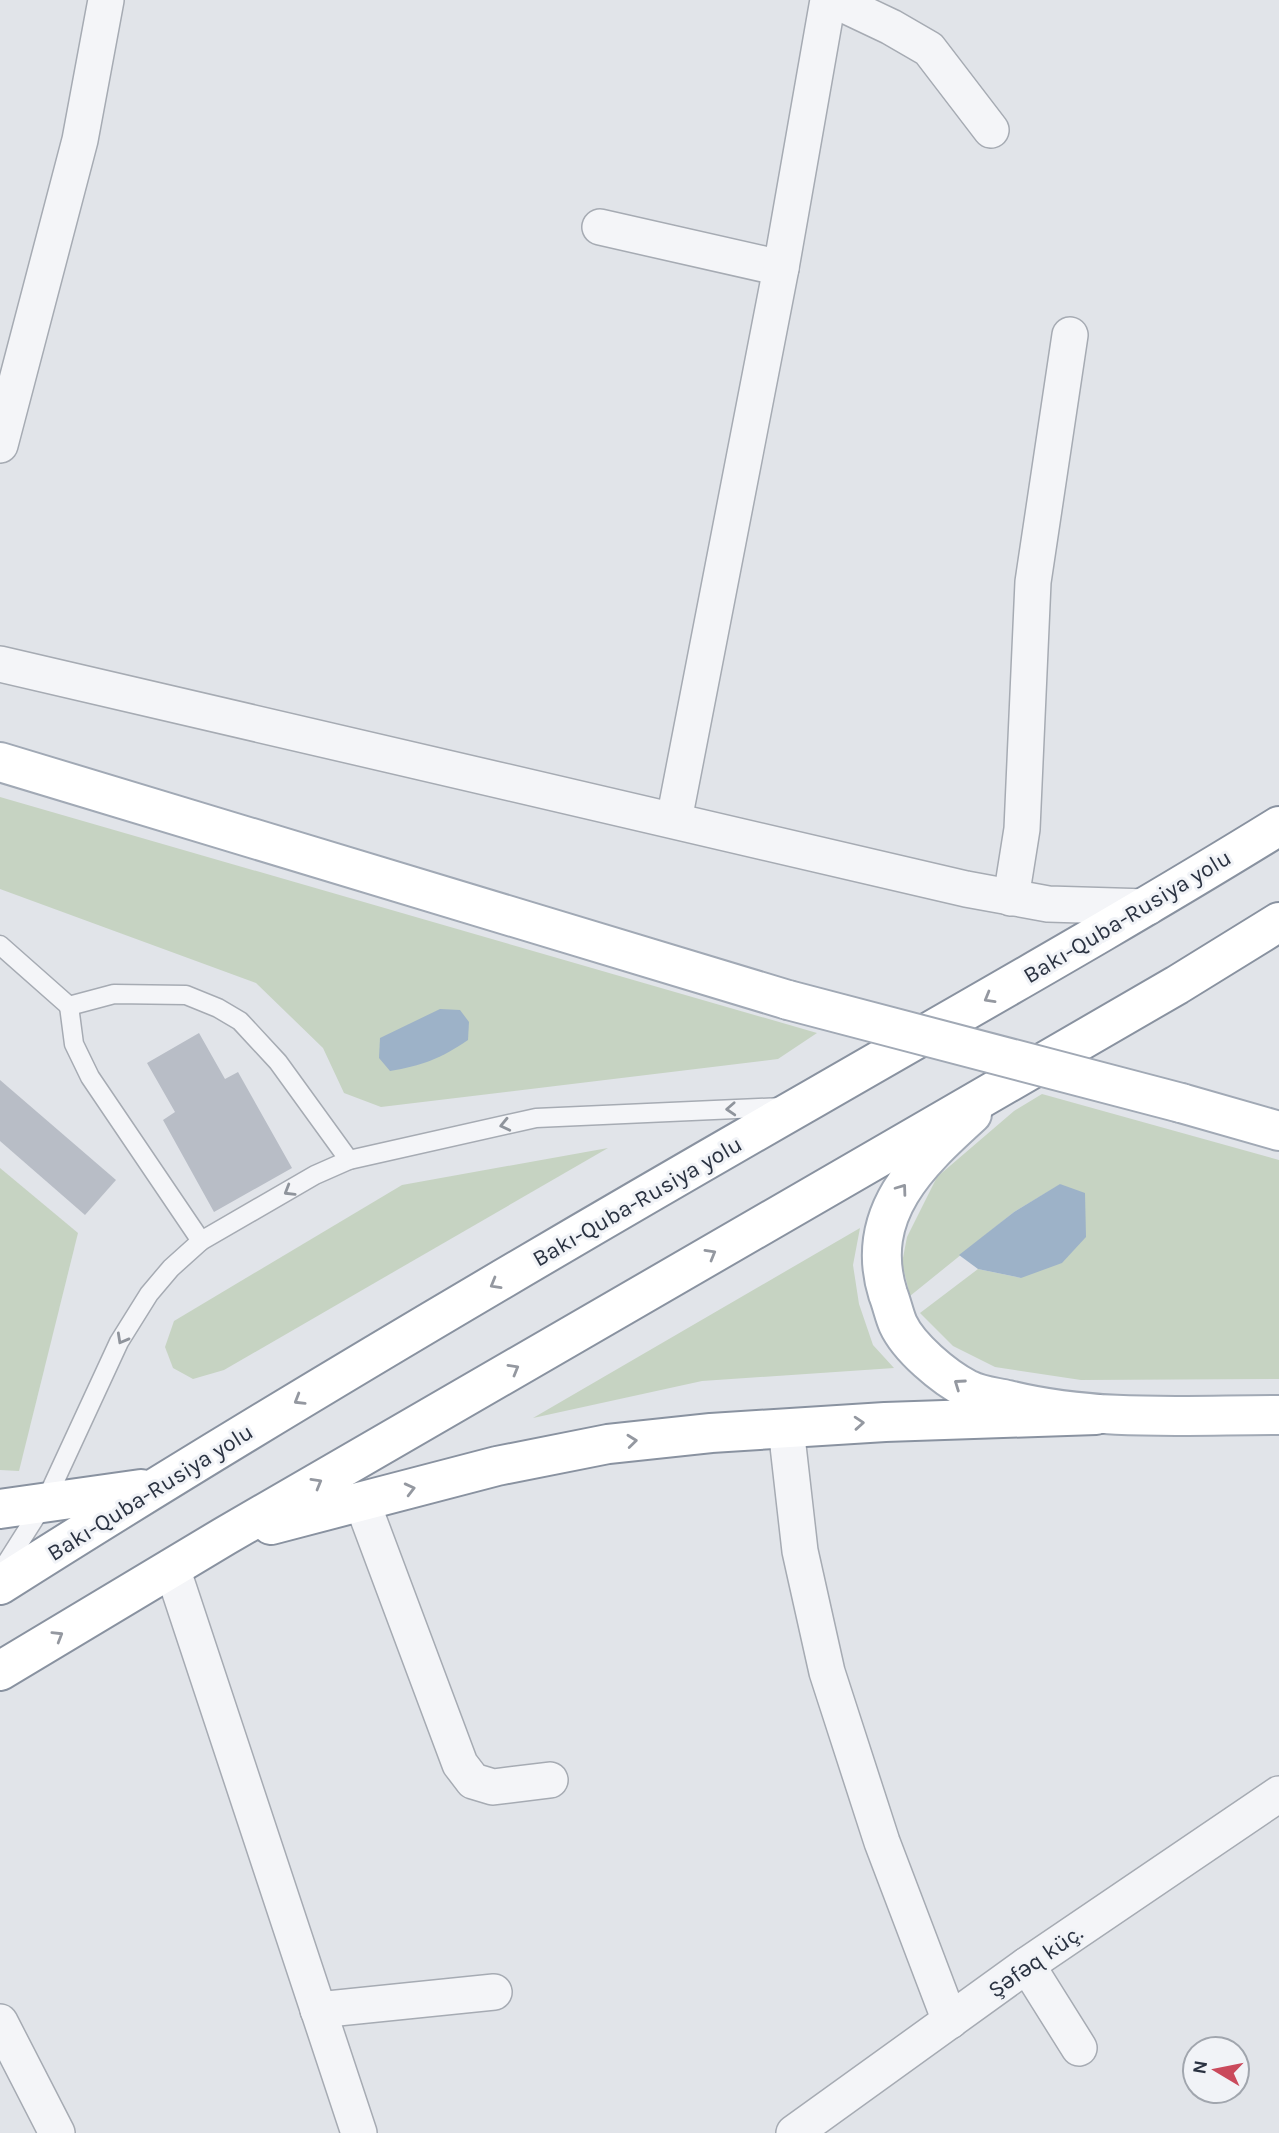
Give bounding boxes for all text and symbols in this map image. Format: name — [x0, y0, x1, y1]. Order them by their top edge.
street label: Bakı-Quba-Rusiya yolu — [1019, 844, 1236, 989]
one-way arrow — [983, 990, 996, 1003]
one-way arrow — [726, 1102, 737, 1117]
one-way arrow — [499, 1117, 511, 1132]
street label: Bakı-Quba-Rusiya yolu — [528, 1130, 747, 1272]
one-way arrow — [283, 1183, 296, 1196]
one-way arrow — [893, 1184, 906, 1197]
one-way arrow — [703, 1250, 716, 1263]
one-way arrow — [489, 1276, 502, 1289]
one-way arrow — [117, 1331, 130, 1344]
one-way arrow — [507, 1364, 520, 1377]
one-way arrow — [954, 1380, 967, 1392]
one-way arrow — [294, 1391, 307, 1404]
one-way arrow — [854, 1416, 865, 1431]
street label: Bakı-Quba-Rusiya yolu — [42, 1418, 258, 1567]
one-way arrow — [627, 1434, 638, 1449]
one-way arrow — [310, 1478, 323, 1491]
one-way arrow — [404, 1483, 416, 1497]
one-way arrow — [51, 1631, 64, 1644]
street label: Şəfəq küç. — [983, 1919, 1088, 2004]
north arrow — [1181, 2035, 1251, 2105]
text: N — [1188, 2059, 1212, 2076]

